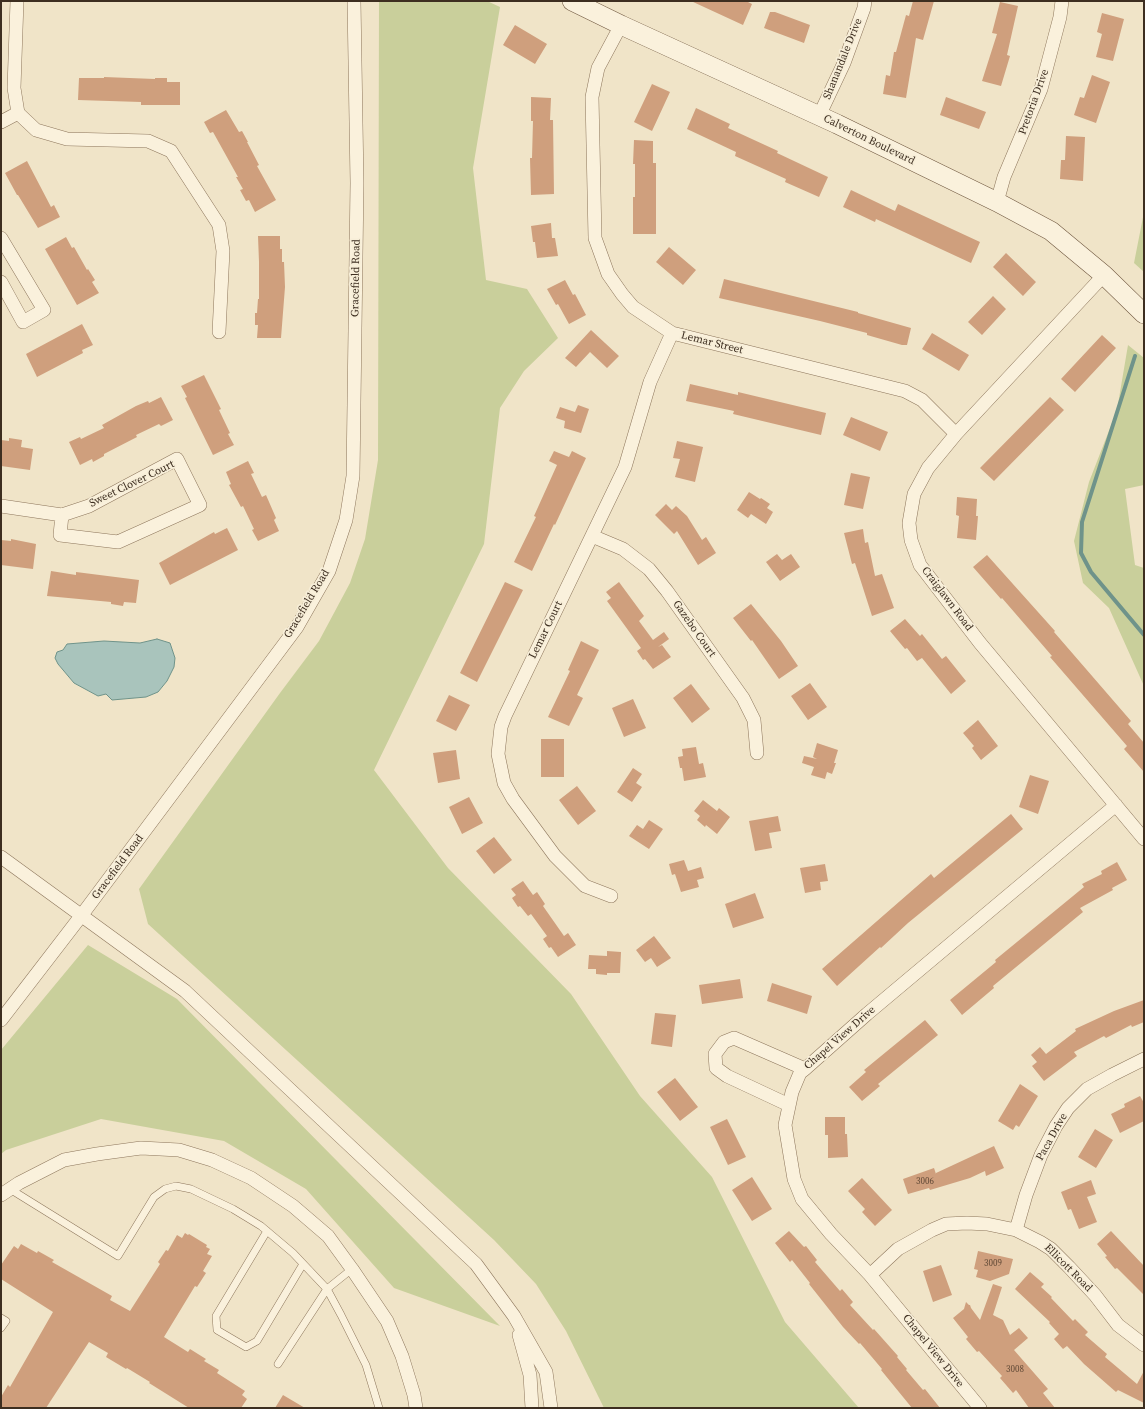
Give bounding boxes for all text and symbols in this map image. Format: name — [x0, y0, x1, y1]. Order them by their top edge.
street label: Shanandale Drive — [821, 17, 865, 101]
street label: Pretoria Drive — [1016, 67, 1052, 137]
street label: Calverton Boulevard — [821, 112, 917, 168]
street label: Gracefield Road — [349, 239, 363, 317]
street label: Lemar Street — [680, 329, 744, 357]
street label: Sweet Clover Court — [87, 458, 177, 510]
street label: Craiglawn Road — [919, 564, 975, 634]
street label: Gracefield Road — [281, 567, 333, 641]
street label: Gazebo Court — [670, 598, 718, 660]
street label: Lemar Court — [526, 599, 566, 661]
street label: Gracefield Road — [89, 832, 147, 902]
street label: Chapel View Drive — [802, 1003, 878, 1073]
street label: Paca Drive — [1034, 1111, 1070, 1163]
house number: 3006 — [916, 1177, 934, 1187]
street label: Ellicott Road — [1041, 1241, 1095, 1295]
house number: 3009 — [984, 1259, 1002, 1269]
street label: Chapel View Drive — [900, 1312, 966, 1390]
house number: 3008 — [1006, 1365, 1024, 1375]

